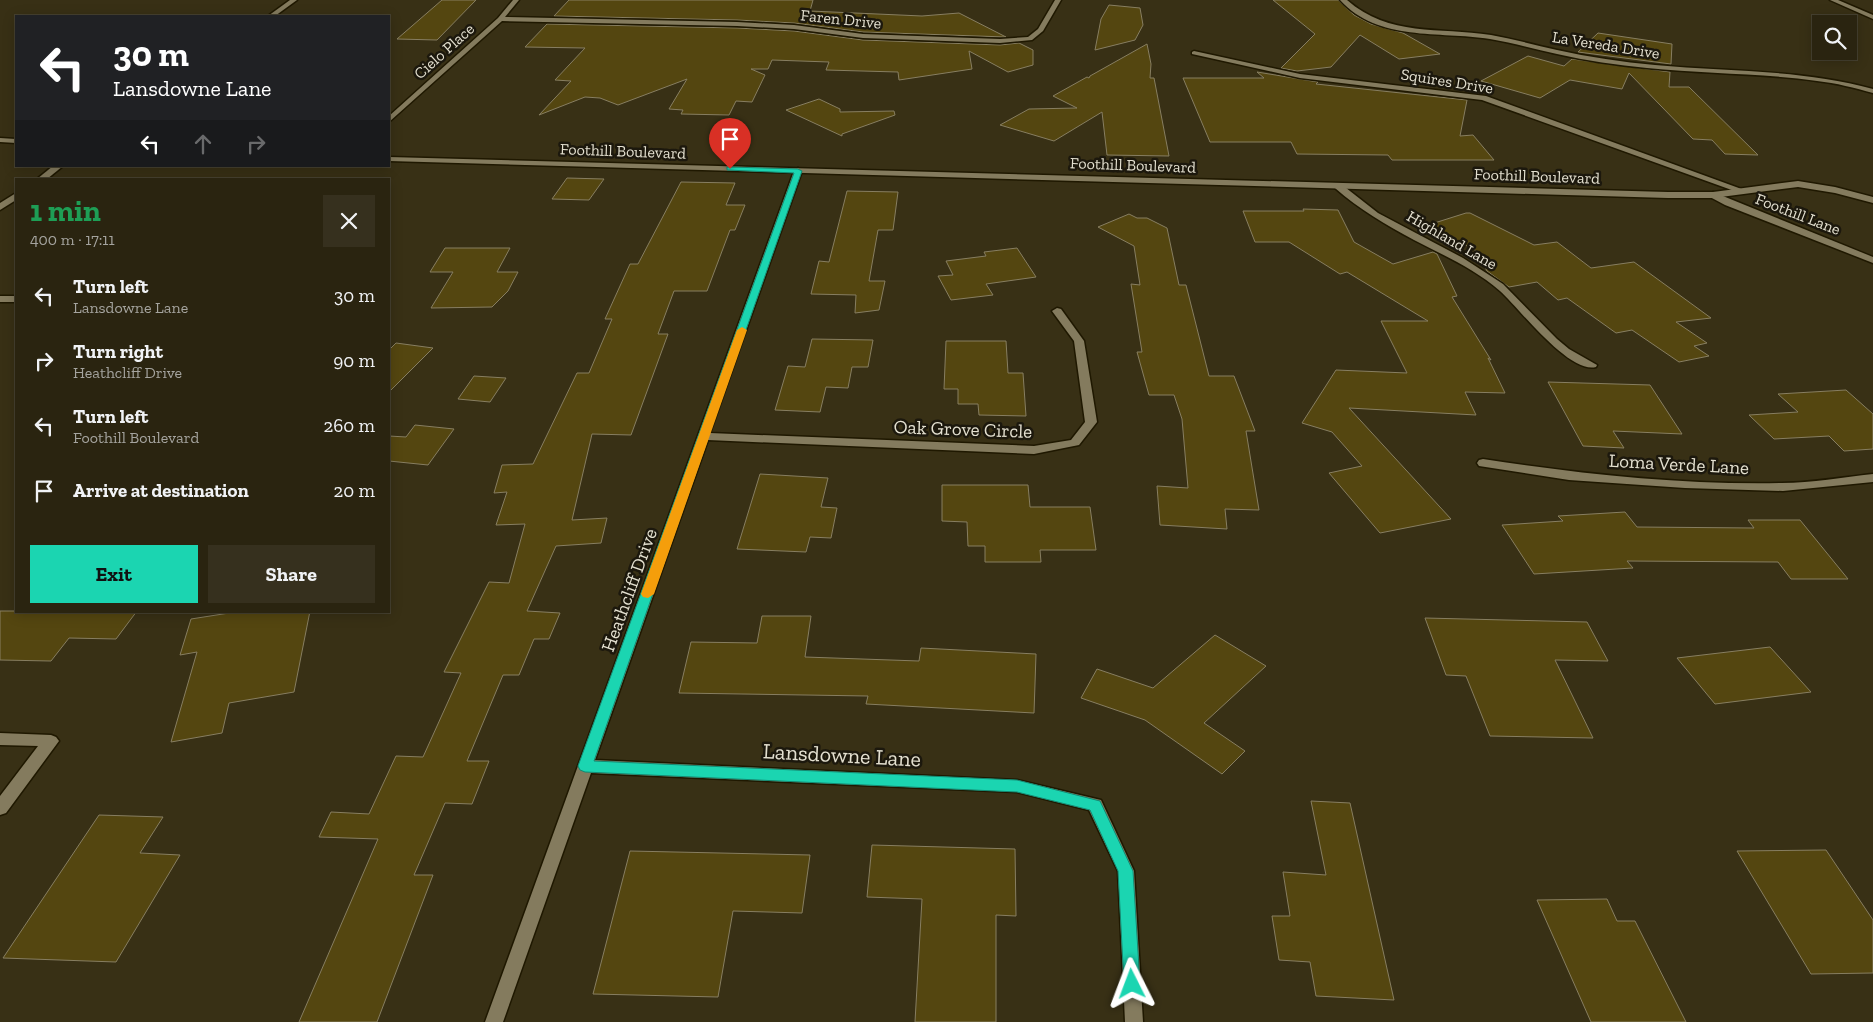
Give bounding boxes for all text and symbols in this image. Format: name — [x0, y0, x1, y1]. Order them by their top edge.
street label: Faren Drive — [800, 5, 882, 33]
map controls — [1812, 15, 1857, 60]
button: search — [1812, 15, 1857, 60]
street label: Cielo Place — [410, 19, 478, 83]
street label: La Vereda Drive — [1551, 27, 1661, 63]
text: 30 m — [113, 33, 189, 75]
icon: left — [30, 35, 95, 100]
street label: Squires Drive — [1400, 64, 1494, 98]
text: Lansdowne Lane — [113, 75, 271, 102]
pin — [709, 118, 751, 169]
icon: arrive — [716, 125, 744, 153]
icon: left — [136, 130, 164, 158]
icon: ahead — [189, 130, 217, 158]
icon: right — [242, 130, 270, 158]
street label: Foothill Boulevard — [560, 139, 687, 163]
street label: Foothill Boulevard — [1070, 153, 1197, 177]
street label: Foothill Boulevard — [1474, 164, 1601, 188]
street label: Foothill Lane — [1753, 189, 1843, 239]
text: 1 min — [30, 193, 101, 229]
button: close — [323, 195, 375, 247]
street label: Highland Lane — [1404, 207, 1500, 273]
text: 400 m · 17:11 — [30, 230, 115, 249]
text: Turn left — [73, 275, 148, 298]
icon: left — [30, 282, 58, 310]
text: 30 m — [334, 284, 375, 307]
text: Lansdowne Lane — [73, 298, 188, 317]
text: Turn right — [73, 340, 163, 363]
icon: right — [30, 347, 58, 375]
text: 90 m — [333, 349, 375, 372]
text: Heathcliff Drive — [73, 363, 182, 382]
text: Turn left — [73, 405, 148, 428]
icon: left — [30, 412, 58, 440]
text: 260 m — [323, 414, 375, 437]
street label: Oak Grove Circle — [893, 415, 1033, 443]
text: Foothill Boulevard — [73, 428, 199, 447]
street label: Loma Verde Lane — [1608, 449, 1750, 479]
icon: arrive — [30, 477, 58, 505]
text: Arrive at destination — [73, 479, 249, 502]
text: 20 m — [334, 479, 375, 502]
street label: Heathcliff Drive — [596, 525, 662, 655]
button: Exit — [30, 545, 198, 603]
button: Share — [208, 545, 375, 603]
street label: Lansdowne Lane — [762, 737, 922, 773]
position arrow — [1105, 957, 1157, 1009]

